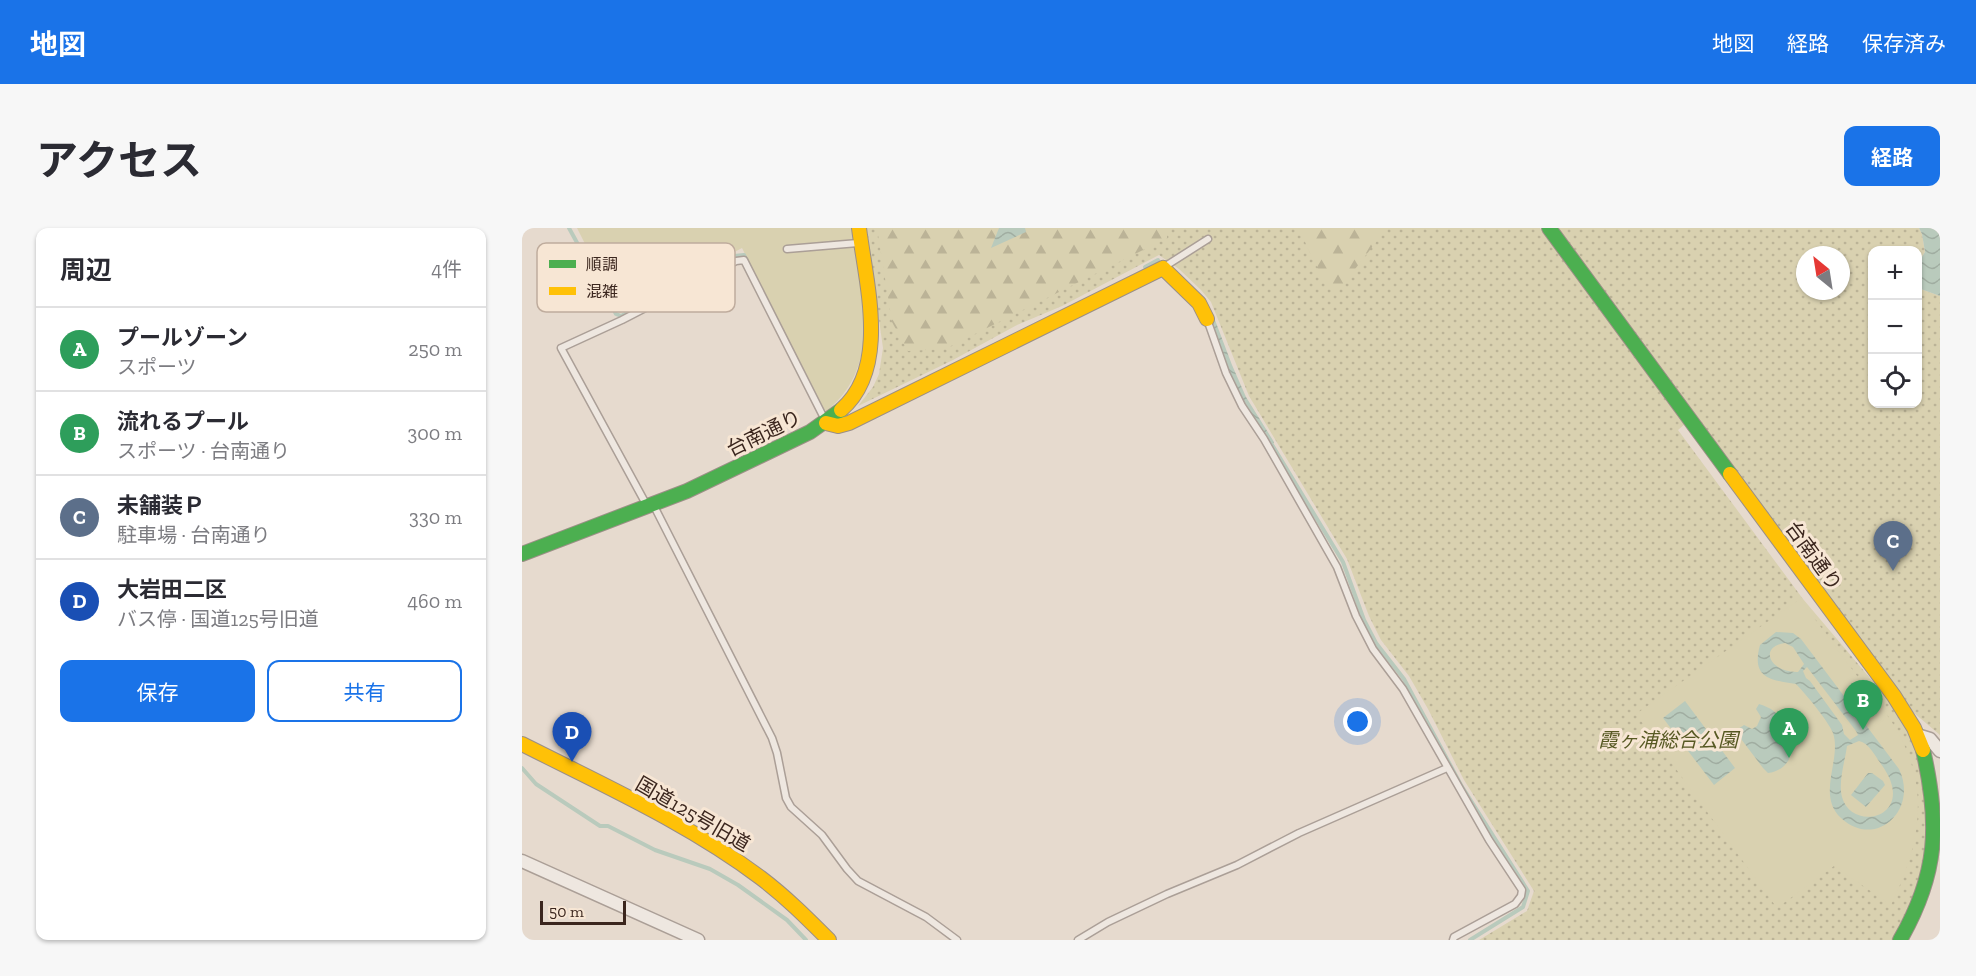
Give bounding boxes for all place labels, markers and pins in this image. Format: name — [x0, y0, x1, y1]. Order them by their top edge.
pin: C — [1874, 522, 1912, 571]
pin: B — [1844, 680, 1882, 730]
pin: A — [1770, 708, 1808, 758]
pin: D — [553, 712, 592, 762]

